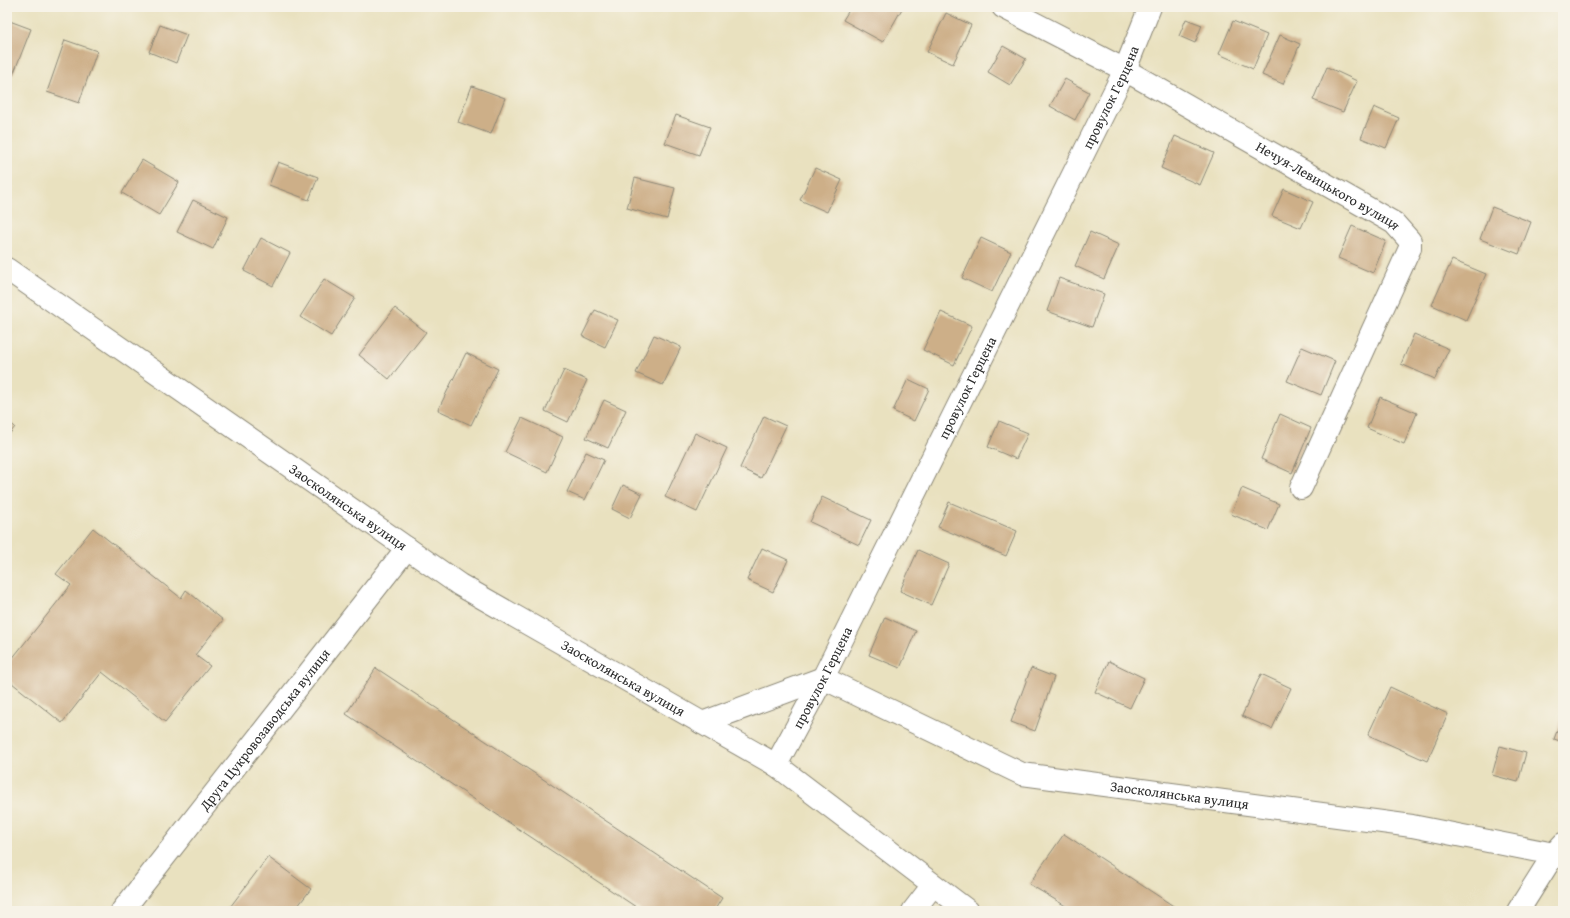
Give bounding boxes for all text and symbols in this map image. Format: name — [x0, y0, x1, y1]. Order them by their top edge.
street label: провулок Герцена — [1077, 42, 1144, 152]
street label: Нечуя-Левицького вулиця — [1252, 136, 1405, 234]
street label: провулок Герцена — [933, 333, 1001, 442]
street label: Заосколянська вулиця — [285, 459, 411, 555]
street label: провулок Герцена — [788, 623, 857, 732]
street label: Заосколянська вулиця — [557, 635, 689, 721]
street label: Друга Цукровозаводська вулиця — [194, 644, 335, 815]
street label: Заосколянська вулиця — [1109, 776, 1250, 814]

